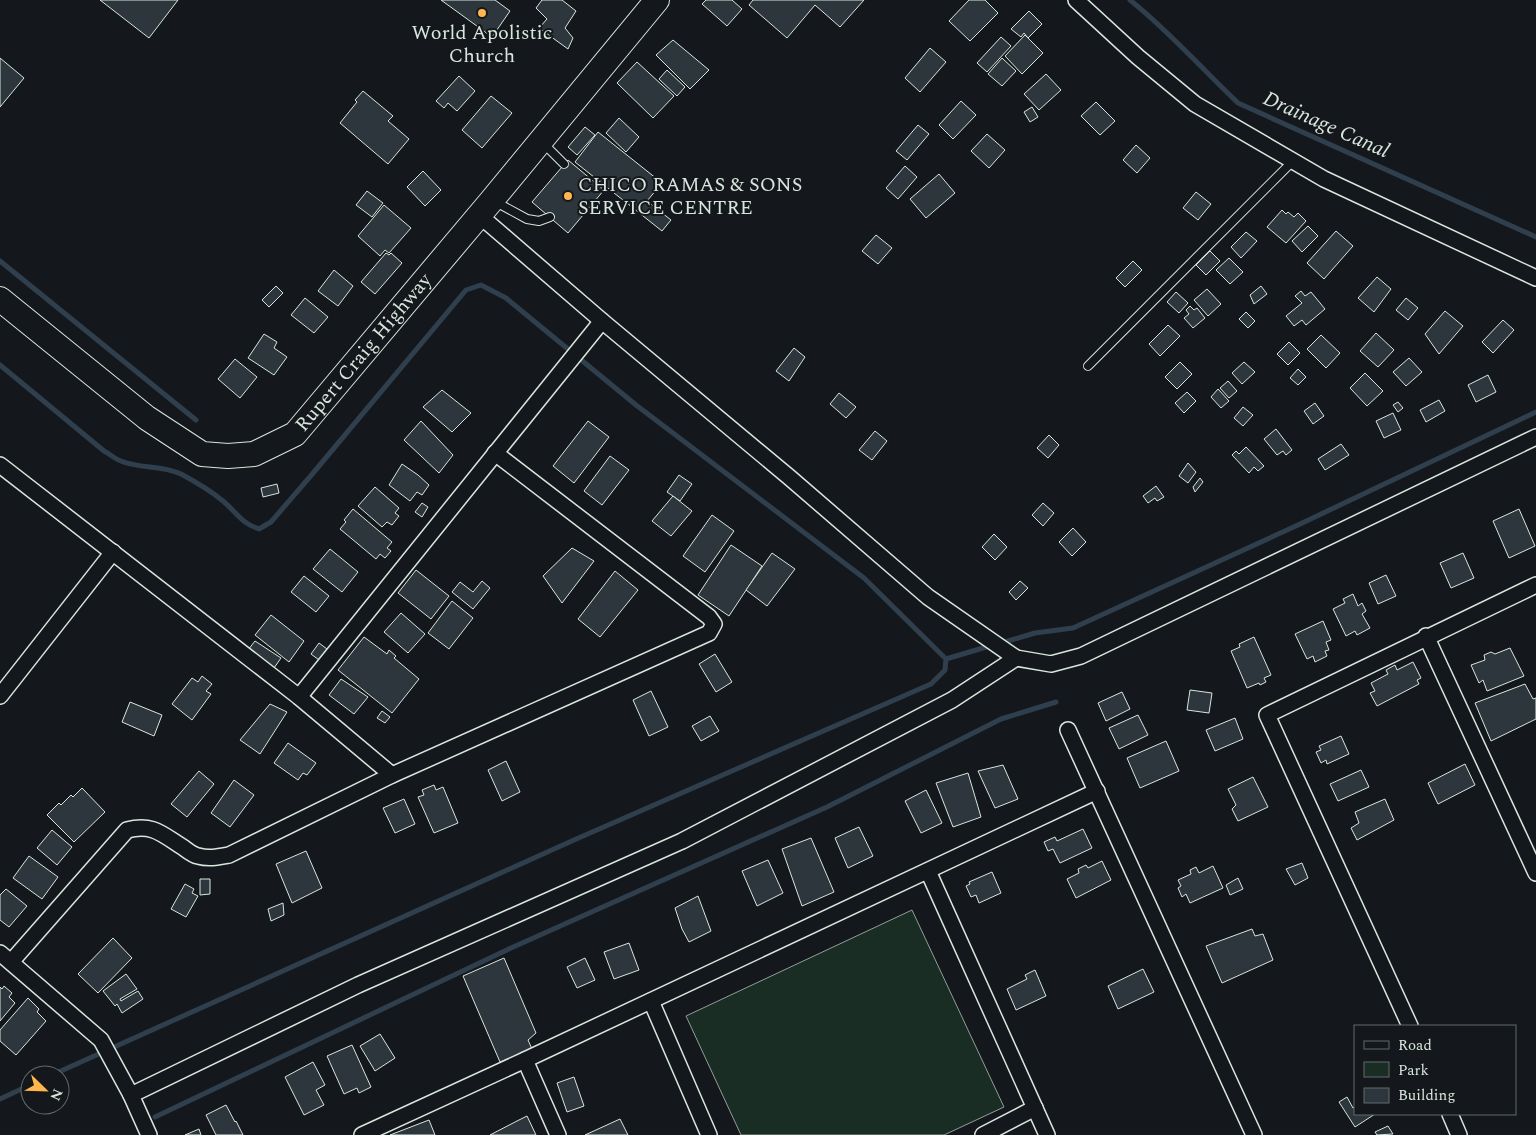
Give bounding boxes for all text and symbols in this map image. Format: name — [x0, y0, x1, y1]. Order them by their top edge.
marker: World Apolistic Church — [476, 7, 488, 19]
place label: World Apolistic Church — [412, 18, 552, 71]
water label: Drainage Canal — [1258, 83, 1395, 167]
place label: CHICO RAMAS & SONS SERVICE CENTRE — [578, 170, 802, 223]
marker: CHICO RAMAS & SONS SERVICE CENTRE — [562, 190, 574, 202]
street label: Rupert Craig Highway — [288, 266, 440, 439]
legend — [1354, 1025, 1516, 1115]
text: Road — [1398, 1034, 1432, 1057]
text: Park — [1398, 1059, 1429, 1082]
north arrow — [20, 1065, 70, 1115]
text: Building — [1398, 1084, 1455, 1107]
text: N — [45, 1086, 68, 1104]

